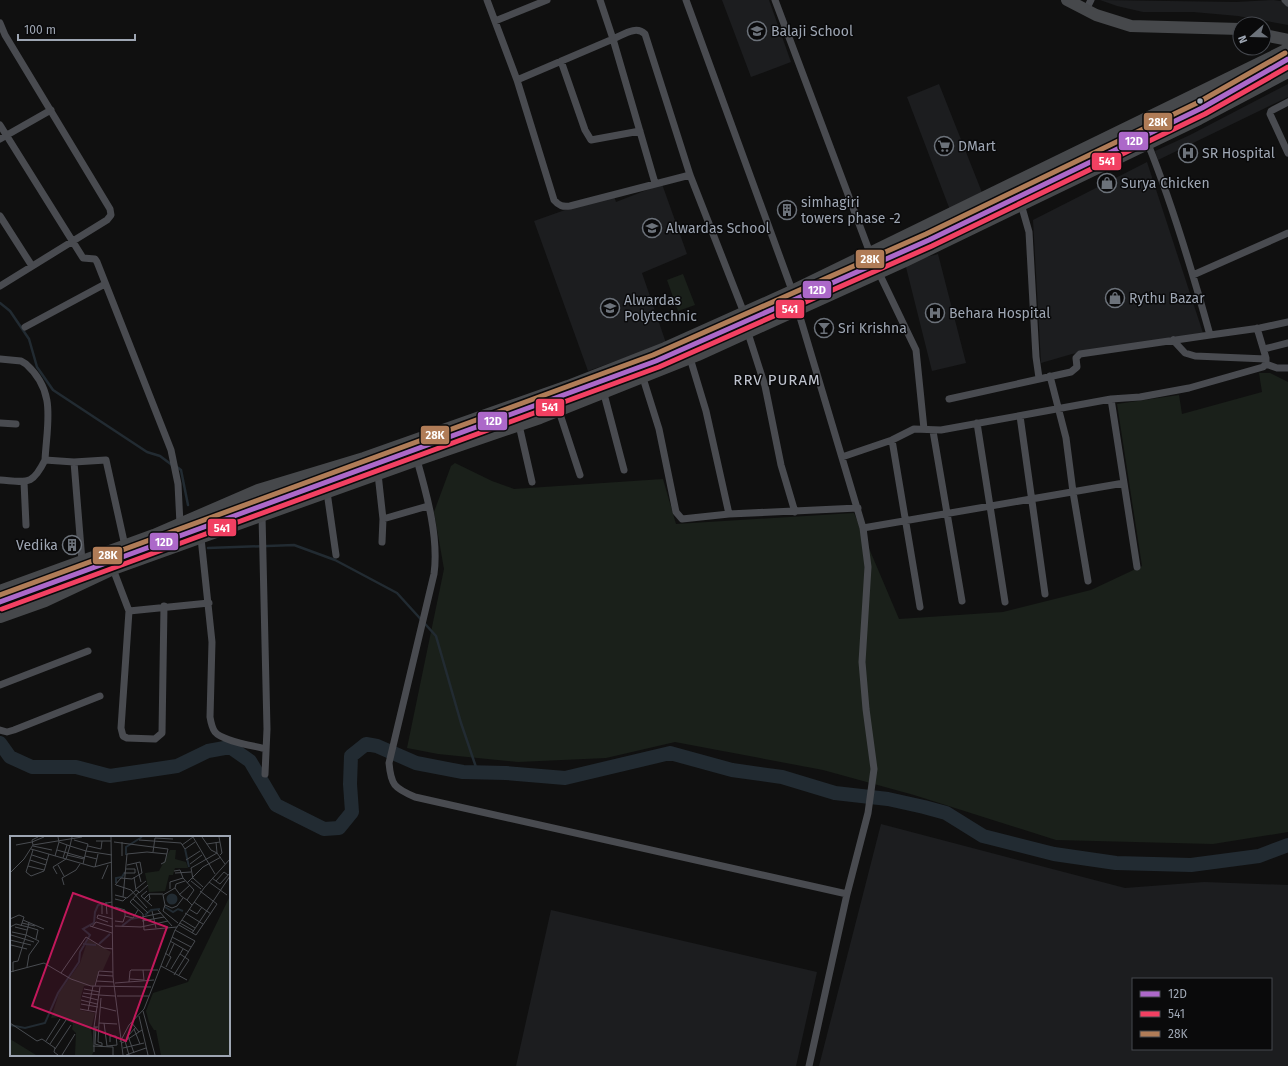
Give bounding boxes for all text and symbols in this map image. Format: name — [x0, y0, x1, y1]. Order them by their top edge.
scale bar — [18, 16, 135, 42]
north arrow — [1232, 16, 1272, 56]
school or university icon: Balaji School — [746, 20, 768, 42]
text: 100 m — [24, 23, 56, 37]
place label: Balaji School — [771, 23, 853, 40]
text: N — [1236, 34, 1250, 45]
unlabelled marker — [1195, 96, 1205, 106]
line badge: 28K — [1143, 112, 1173, 131]
text: 28K — [1148, 116, 1169, 129]
line badge: 12D — [1118, 131, 1149, 151]
supermarket icon: DMart — [933, 135, 955, 157]
text: 12D — [1125, 135, 1143, 148]
place label: DMart — [958, 138, 997, 155]
hospital icon: SR Hospital — [1177, 142, 1199, 164]
place label: SR Hospital — [1202, 145, 1275, 162]
line badge: 541 — [1091, 152, 1122, 171]
text: 541 — [1099, 155, 1115, 168]
shop icon: Surya Chicken — [1096, 172, 1118, 194]
place label: Surya Chicken — [1121, 175, 1210, 192]
place label: simhagiri towers phase -2 — [801, 194, 901, 227]
building icon: simhagiri towers phase -2 — [776, 199, 798, 221]
school or university icon: Alwardas School — [641, 217, 663, 239]
place label: Alwardas School — [666, 220, 770, 237]
line badge: 28K — [855, 249, 885, 269]
text: 28K — [860, 253, 881, 266]
line badge: 12D — [802, 280, 832, 299]
text: 12D — [808, 284, 826, 297]
shop icon: Rythu Bazar — [1104, 287, 1126, 309]
place label: Rythu Bazar — [1129, 290, 1205, 307]
place label: Alwardas Polytechnic — [624, 292, 697, 325]
school or university icon: Alwardas Polytechnic — [599, 297, 621, 319]
line badge: 541 — [775, 299, 805, 319]
hospital icon: Behara Hospital — [924, 302, 946, 324]
text: 541 — [782, 303, 798, 316]
place label: Behara Hospital — [949, 305, 1050, 322]
bar icon: Sri Krishna — [813, 317, 835, 339]
place label: Sri Krishna — [838, 320, 907, 337]
district label: RRV PURAM — [733, 371, 821, 389]
line badge: 541 — [535, 398, 565, 417]
text: 541 — [542, 401, 558, 414]
line badge: 12D — [477, 411, 508, 431]
text: 12D — [484, 415, 502, 428]
line badge: 28K — [420, 425, 450, 445]
text: 28K — [425, 429, 446, 442]
line badge: 541 — [207, 518, 237, 537]
text: 541 — [214, 522, 230, 535]
line badge: 12D — [149, 532, 179, 551]
building icon: Vedika — [61, 534, 83, 556]
text: 12D — [155, 536, 173, 549]
place label: Vedika — [16, 537, 58, 554]
line badge: 28K — [92, 546, 123, 565]
text: 28K — [98, 549, 119, 562]
inset map — [10, 836, 230, 1056]
legend — [1132, 978, 1272, 1050]
text: 12D — [1168, 987, 1187, 1001]
text: 541 — [1168, 1007, 1185, 1021]
text: 28K — [1168, 1027, 1189, 1041]

